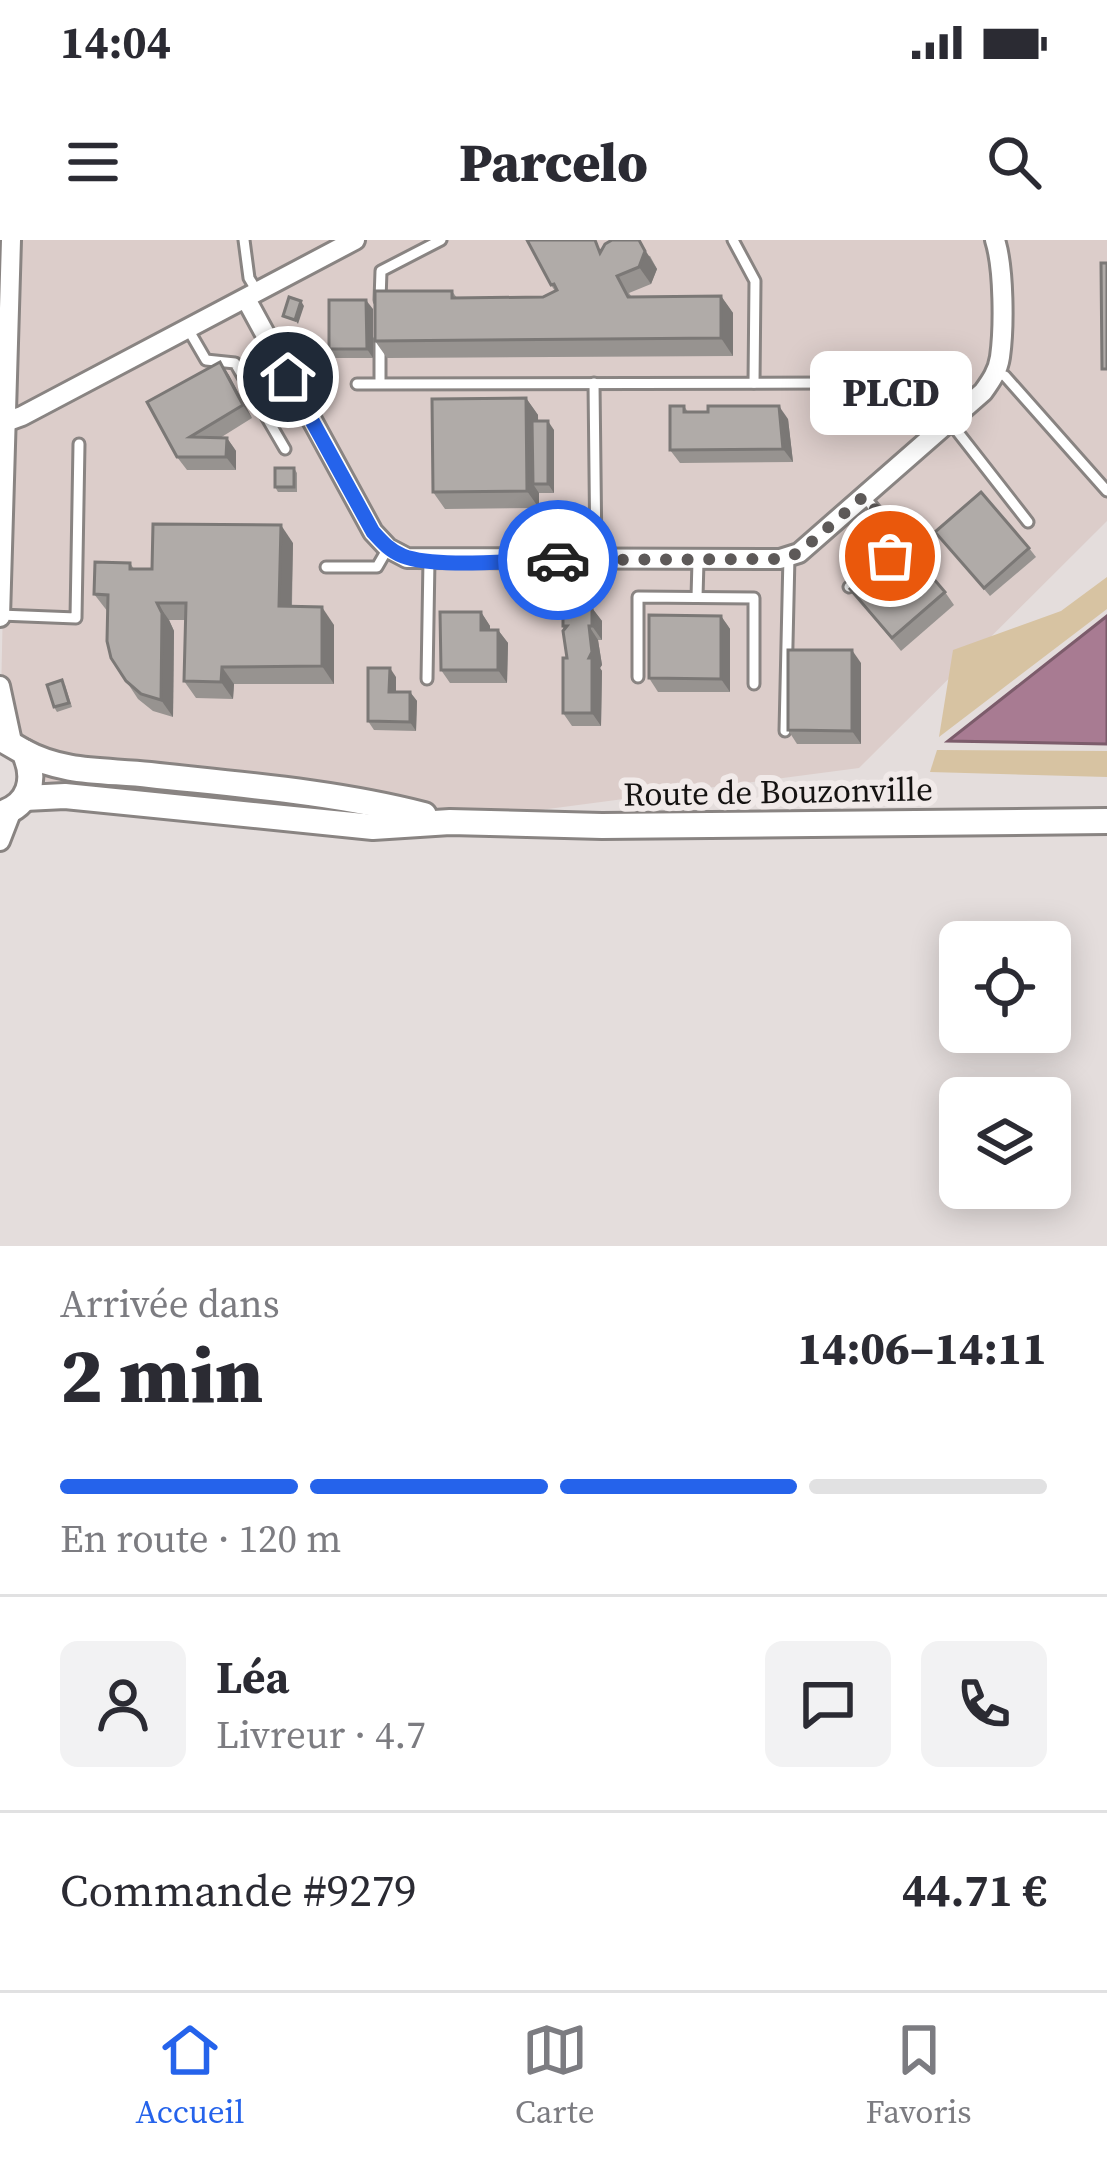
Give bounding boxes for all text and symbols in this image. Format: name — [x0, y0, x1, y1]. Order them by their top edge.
text: 14:04 — [60, 11, 171, 73]
text: Parcelo — [459, 125, 648, 199]
icon: menu — [60, 129, 126, 195]
icon: search — [981, 129, 1047, 195]
pin — [237, 326, 339, 428]
icon: home — [255, 344, 321, 410]
callout: PLCD — [809, 352, 971, 436]
text: PLCD — [842, 366, 940, 419]
courier — [498, 500, 618, 620]
pin — [839, 505, 941, 607]
icon: bag — [857, 523, 923, 589]
icon: car — [525, 527, 591, 593]
street label: Route de Bouzonville — [623, 766, 933, 817]
map controls — [939, 921, 1071, 1209]
button: locate — [939, 921, 1071, 1053]
button: layers — [939, 1077, 1071, 1209]
text: Arrivée dans — [60, 1277, 280, 1330]
text: 14:06–14:11 — [797, 1317, 1047, 1379]
text: 2 min — [60, 1321, 263, 1428]
text: En route · 120 m — [60, 1512, 341, 1565]
button: person — [60, 1641, 186, 1767]
button: chat — [765, 1641, 891, 1767]
button: phone — [921, 1641, 1047, 1767]
text: Léa — [216, 1646, 289, 1708]
text: Livreur · 4.7 — [216, 1708, 426, 1761]
text: Commande #9279 — [60, 1859, 417, 1921]
text: 44.71 € — [902, 1859, 1047, 1921]
tab: Accueil — [135, 2017, 244, 2134]
tab: Carte — [515, 2017, 595, 2134]
tab: Favoris — [865, 2017, 972, 2134]

